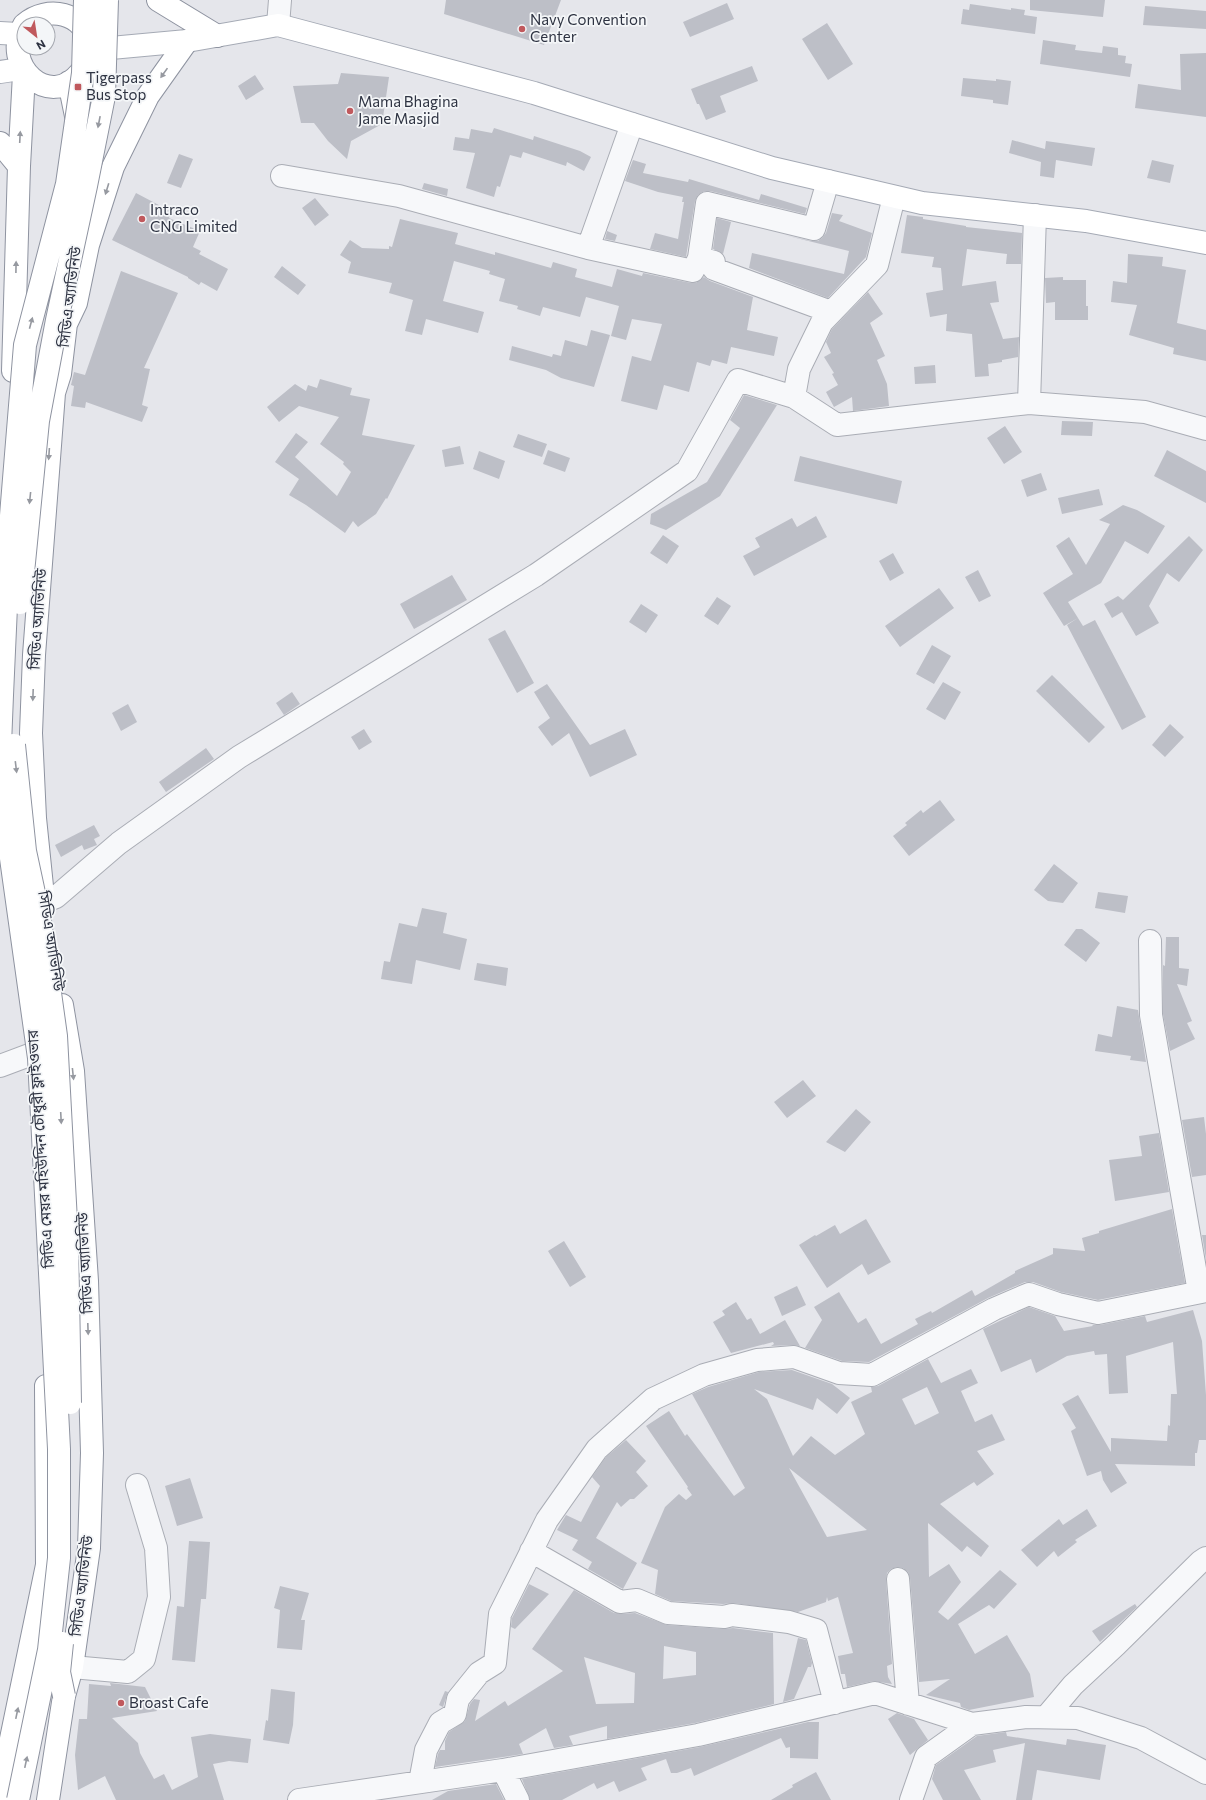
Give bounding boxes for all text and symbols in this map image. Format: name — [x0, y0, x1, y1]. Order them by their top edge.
place label: Navy Convention Center — [530, 10, 646, 45]
north arrow — [16, 16, 56, 56]
marker: Navy Convention Center — [517, 24, 527, 34]
text: N — [34, 37, 48, 53]
place label: Tigerpass Bus Stop — [86, 68, 152, 103]
one-way arrow — [160, 68, 168, 78]
marker: Tigerpass Bus Stop — [73, 82, 83, 92]
place label: Mama Bhagina Jame Masjid — [358, 92, 458, 127]
marker: Mama Bhagina Jame Masjid — [345, 106, 355, 116]
one-way arrow — [95, 116, 101, 129]
one-way arrow — [17, 131, 24, 143]
one-way arrow — [104, 183, 110, 195]
place label: Intraco CNG Limited — [150, 200, 237, 235]
marker: Intraco CNG Limited — [137, 214, 147, 224]
street label: সিডিএ অ্যাভিনিউ — [54, 245, 84, 349]
one-way arrow — [13, 261, 20, 273]
one-way arrow — [28, 317, 34, 329]
one-way arrow — [46, 448, 53, 460]
one-way arrow — [27, 492, 34, 504]
street label: সিডিএ অ্যাভিনিউ — [24, 567, 50, 671]
one-way arrow — [29, 689, 36, 701]
one-way arrow — [12, 761, 19, 773]
street label: সিডিএ অ্যাভিনিউ — [35, 888, 69, 993]
street label: সিডিএ মেয়র মহিউদ্দিন চৌধুরী ফ্লাইওভার — [23, 1028, 58, 1270]
one-way arrow — [70, 1068, 77, 1080]
one-way arrow — [57, 1112, 64, 1124]
street label: সিডিএ অ্যাভিনিউ — [72, 1212, 96, 1315]
one-way arrow — [85, 1323, 91, 1336]
street label: সিডিএ অ্যাভিনিউ — [66, 1534, 96, 1638]
place label: Broast Cafe — [129, 1693, 209, 1711]
marker: Broast Cafe — [116, 1698, 126, 1708]
one-way arrow — [15, 1707, 21, 1719]
one-way arrow — [24, 1756, 30, 1768]

